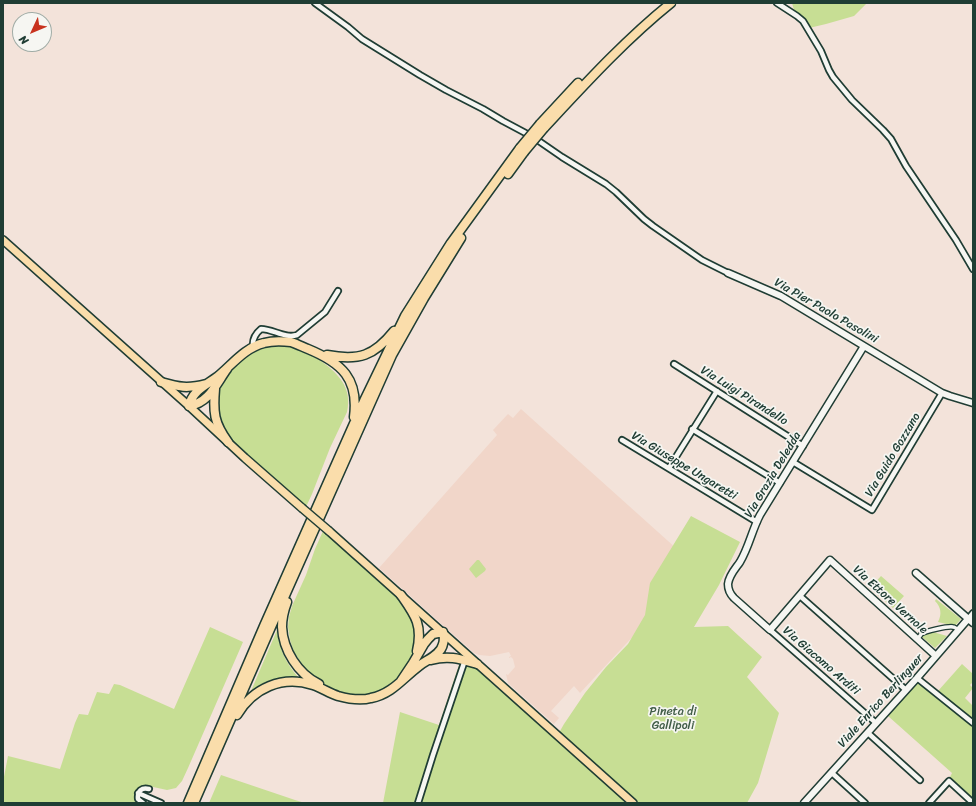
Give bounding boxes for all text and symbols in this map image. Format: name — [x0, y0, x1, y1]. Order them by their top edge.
north arrow — [12, 12, 52, 52]
text: N — [14, 31, 33, 49]
street label: Via Pier Paolo Pasolini — [771, 275, 881, 347]
street label: Via Luigi Pirandello — [698, 363, 790, 429]
street label: Via Guido Gozzano — [862, 410, 924, 500]
street label: Via Giuseppe Ungaretti — [628, 429, 740, 503]
street label: Via Grazia Deledda — [742, 429, 804, 521]
street label: Via Ettore Vernole — [850, 563, 930, 637]
street label: Via Giacomo Arditi — [780, 624, 862, 698]
street label: Viale Enrico Berlinguer — [835, 651, 927, 751]
park label: Pineta di Gallipoli — [649, 705, 697, 733]

